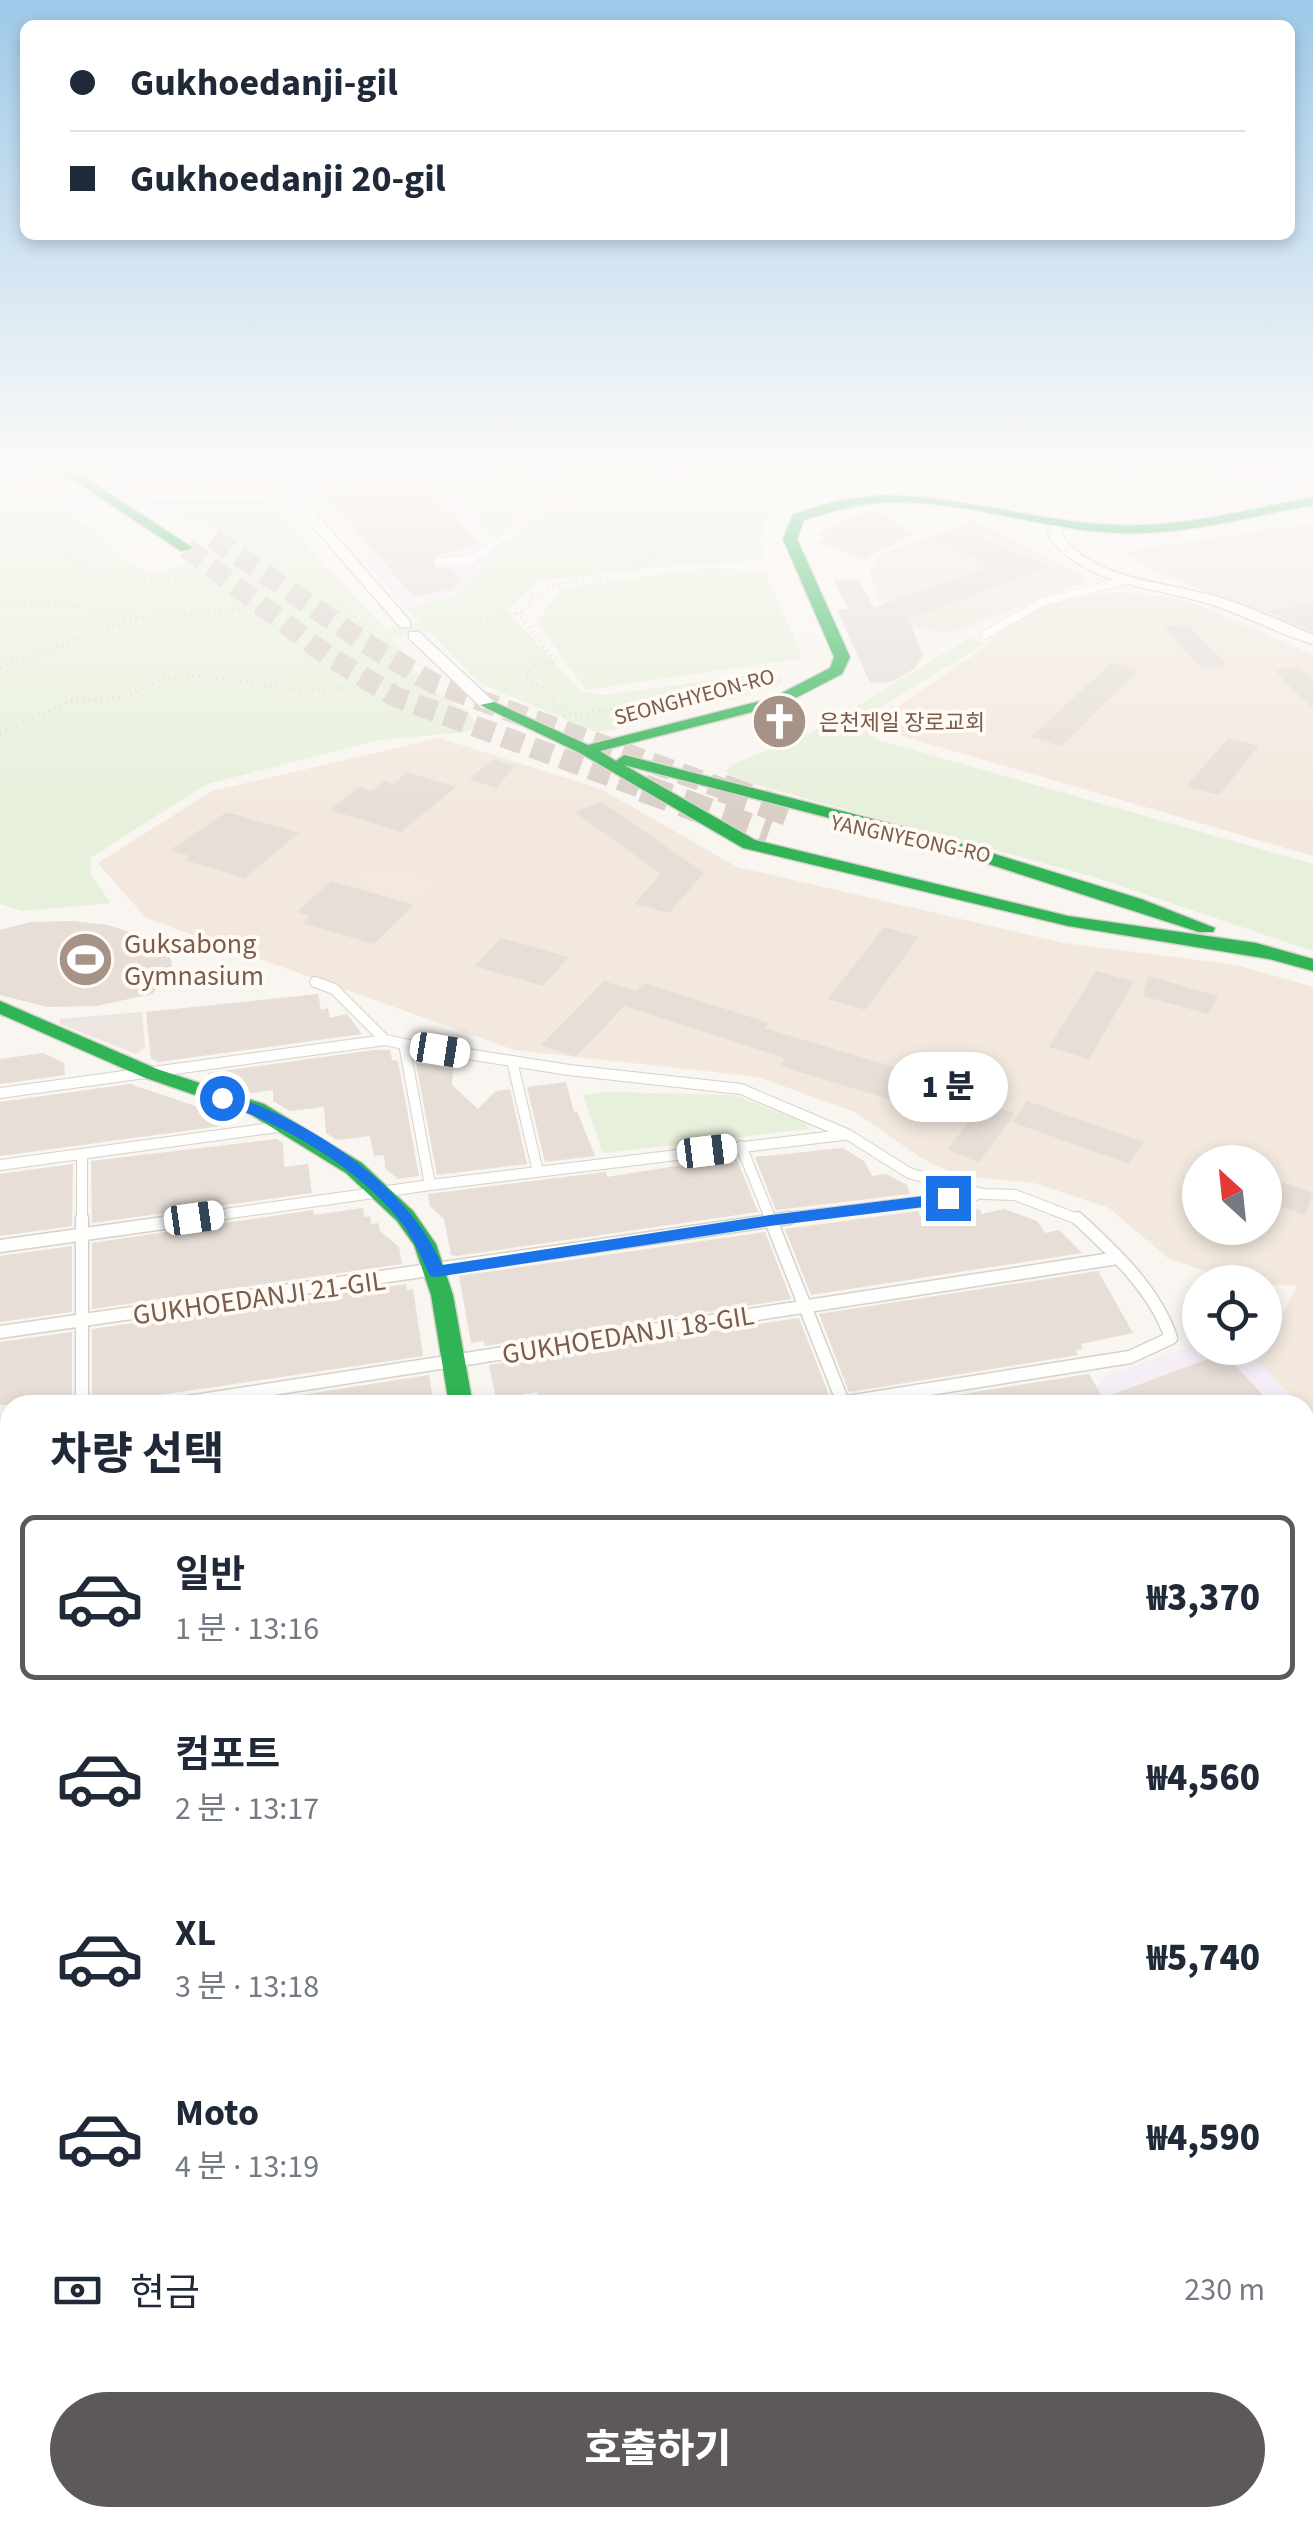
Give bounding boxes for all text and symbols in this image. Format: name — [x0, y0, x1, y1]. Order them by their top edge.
text: Gukhoedanji-gil — [130, 56, 398, 110]
text: Gukhoedanji 20-gil — [130, 152, 446, 206]
street label: SEONGHYEON-RO — [610, 660, 778, 734]
church icon: 은천제일 장로교회 — [750, 692, 810, 752]
place label: 은천제일 장로교회 — [819, 707, 985, 739]
street label: YANGNYEONG-RO — [827, 806, 994, 872]
place label: Guksabong Gymnasium — [124, 924, 264, 996]
sports icon: Guksabong Gymnasium — [55, 929, 115, 989]
car — [408, 1030, 472, 1070]
callout: 1 분 — [888, 1053, 1008, 1123]
text: 1 분 — [922, 1064, 974, 1110]
route start — [200, 1076, 245, 1121]
car — [675, 1132, 739, 1170]
north arrow — [1182, 1145, 1282, 1245]
map controls — [1182, 1145, 1282, 1365]
route end — [926, 1176, 971, 1221]
car — [162, 1199, 226, 1237]
street label: GUKHOEDANJI 21-GIL — [130, 1260, 388, 1336]
button: locate — [1182, 1265, 1282, 1365]
street label: GUKHOEDANJI 18-GIL — [499, 1295, 757, 1375]
text: 차량 선택 — [50, 1423, 225, 1487]
text: 일반 — [175, 1548, 245, 1602]
icon: car — [55, 1553, 145, 1643]
text: ₩3,370 — [1147, 1571, 1260, 1625]
text: 1 분 · 13:16 — [175, 1606, 319, 1652]
text: 컴포트 — [175, 1728, 280, 1782]
icon: car — [55, 1733, 145, 1823]
text: ₩4,560 — [1147, 1751, 1260, 1805]
text: 2 분 · 13:17 — [175, 1786, 319, 1832]
text: XL — [175, 1906, 216, 1960]
icon: car — [55, 1913, 145, 2003]
text: ₩5,740 — [1147, 1931, 1260, 1985]
text: 3 분 · 13:18 — [175, 1964, 319, 2010]
text: Moto — [175, 2086, 259, 2140]
icon: car — [55, 2093, 145, 2183]
text: ₩4,590 — [1147, 2111, 1260, 2165]
text: 4 분 · 13:19 — [175, 2144, 319, 2190]
icon: cash — [50, 2263, 105, 2318]
text: 현금 — [130, 2266, 200, 2320]
text: 230 m — [1184, 2267, 1265, 2313]
button: 호출하기 — [50, 2392, 1265, 2507]

